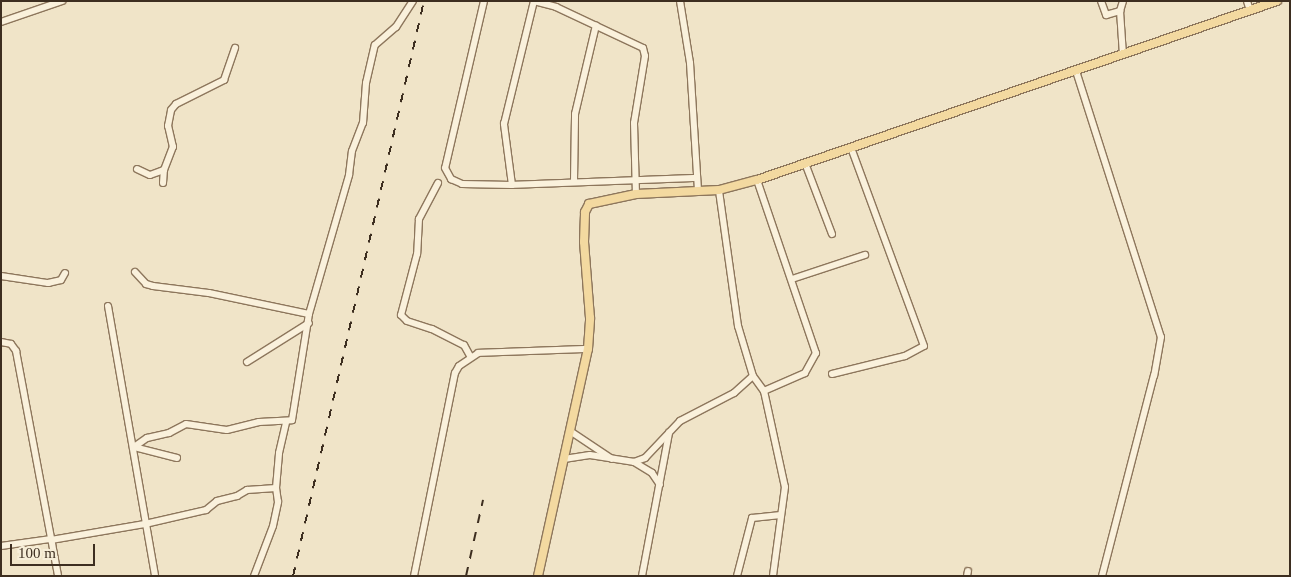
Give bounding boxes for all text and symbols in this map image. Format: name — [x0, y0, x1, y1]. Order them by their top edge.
scale bar — [12, 534, 98, 566]
text: 100 m — [18, 545, 56, 561]

